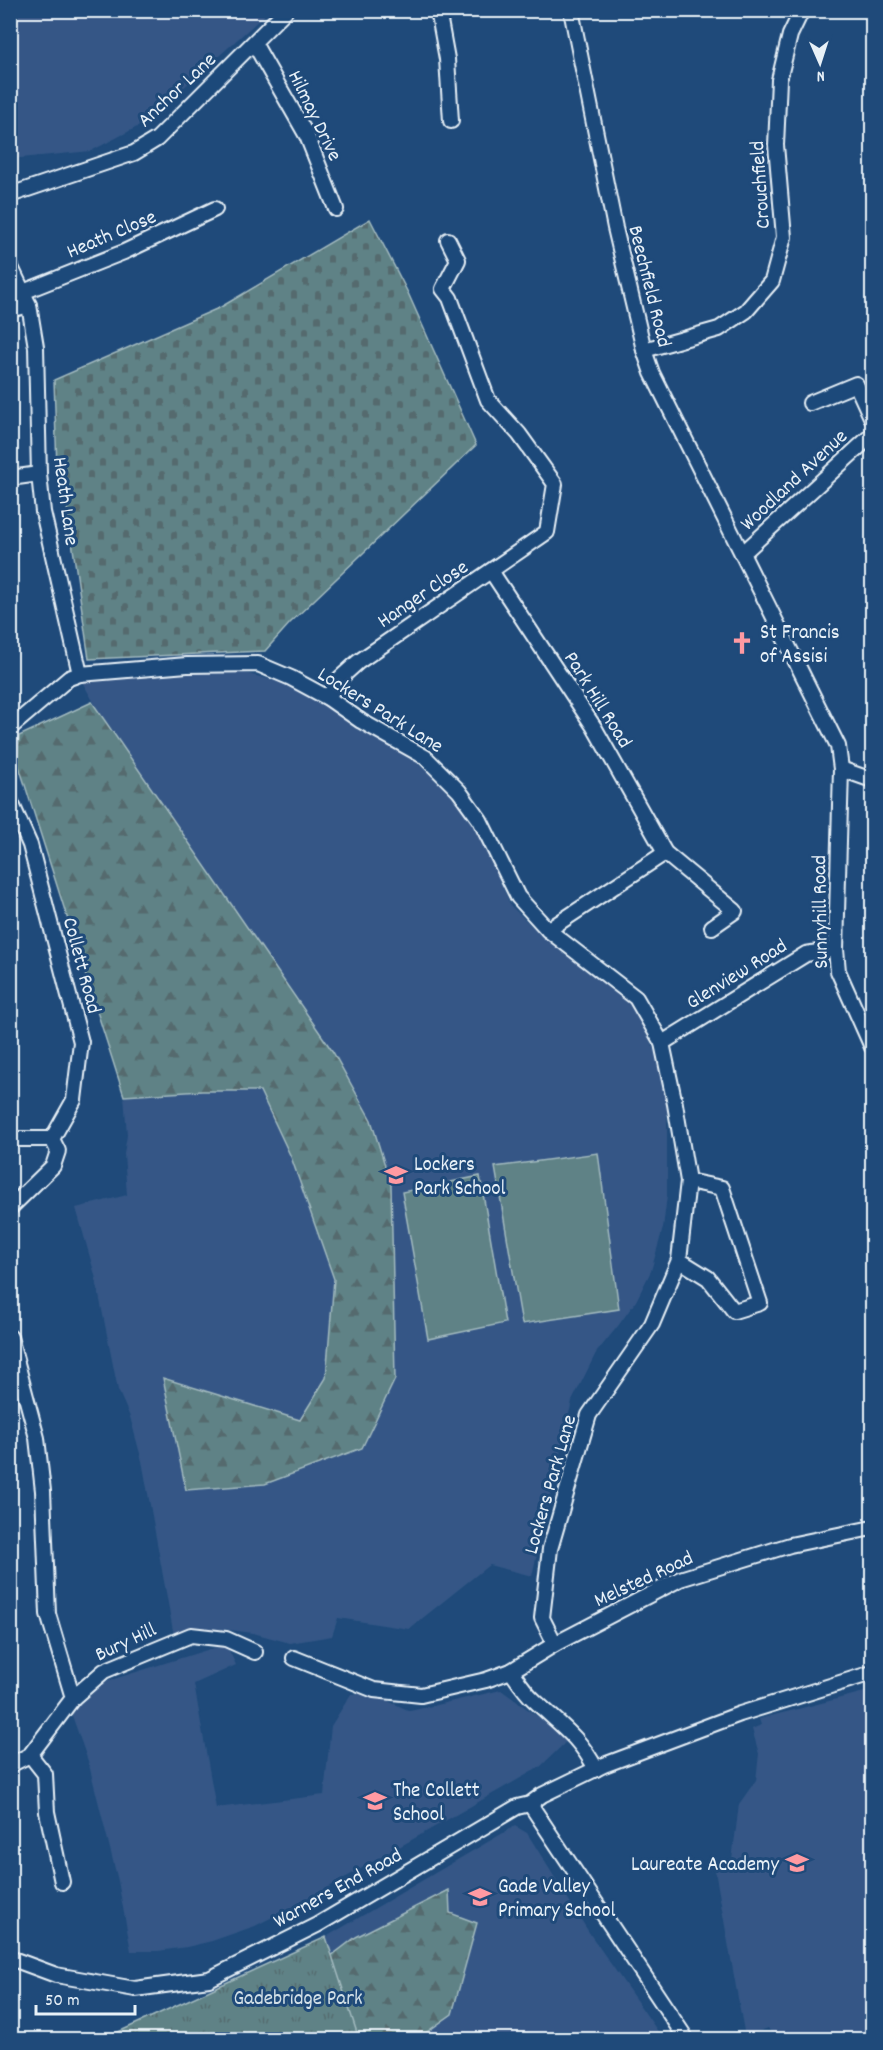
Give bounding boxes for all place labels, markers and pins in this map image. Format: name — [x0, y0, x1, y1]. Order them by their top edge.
place label: St Francis of Assisi — [760, 619, 840, 673]
church icon: St Francis of Assisi — [729, 630, 755, 656]
place label: Lockers Park School — [414, 1151, 506, 1205]
school or university icon: Lockers Park School — [383, 1162, 409, 1188]
place label: The Collett School — [393, 1777, 480, 1831]
school or university icon: The Collett School — [362, 1788, 388, 1814]
school or university icon: Laureate Academy — [784, 1850, 810, 1876]
place label: Laureate Academy — [631, 1851, 779, 1881]
place label: Gade Valley Primary School — [498, 1873, 616, 1927]
school or university icon: Gade Valley Primary School — [467, 1884, 493, 1910]

